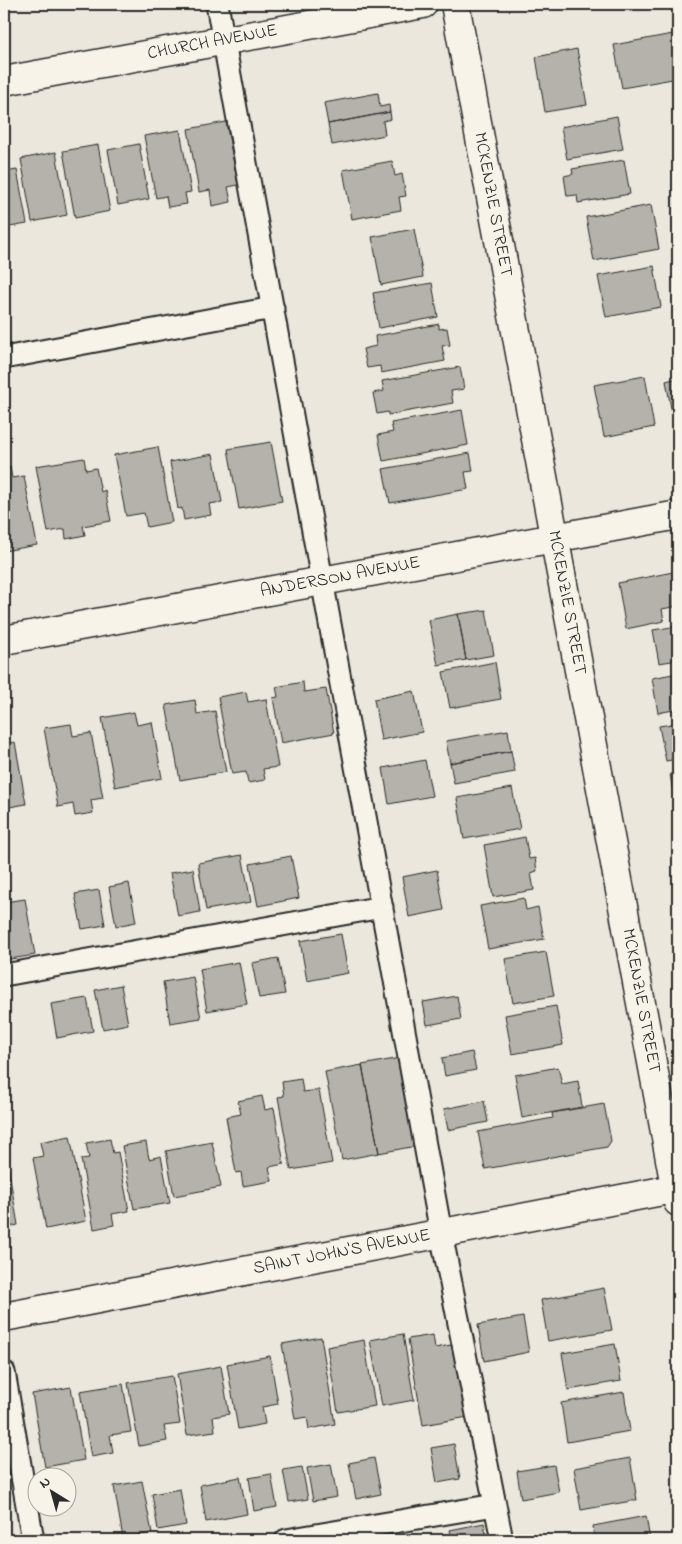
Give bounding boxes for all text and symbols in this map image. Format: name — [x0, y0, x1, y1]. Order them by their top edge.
street label: CHURCH AVENUE — [145, 18, 280, 67]
street label: MCKENZIE STREET — [466, 130, 519, 279]
street label: MCKENZIE STREET — [540, 528, 593, 677]
street label: ANDERSON AVENUE — [258, 550, 423, 605]
street label: MCKENZIE STREET — [614, 926, 667, 1075]
street label: SAINT JOHN'S AVENUE — [251, 1223, 433, 1282]
north arrow — [28, 1466, 78, 1516]
text: N — [35, 1472, 55, 1494]

